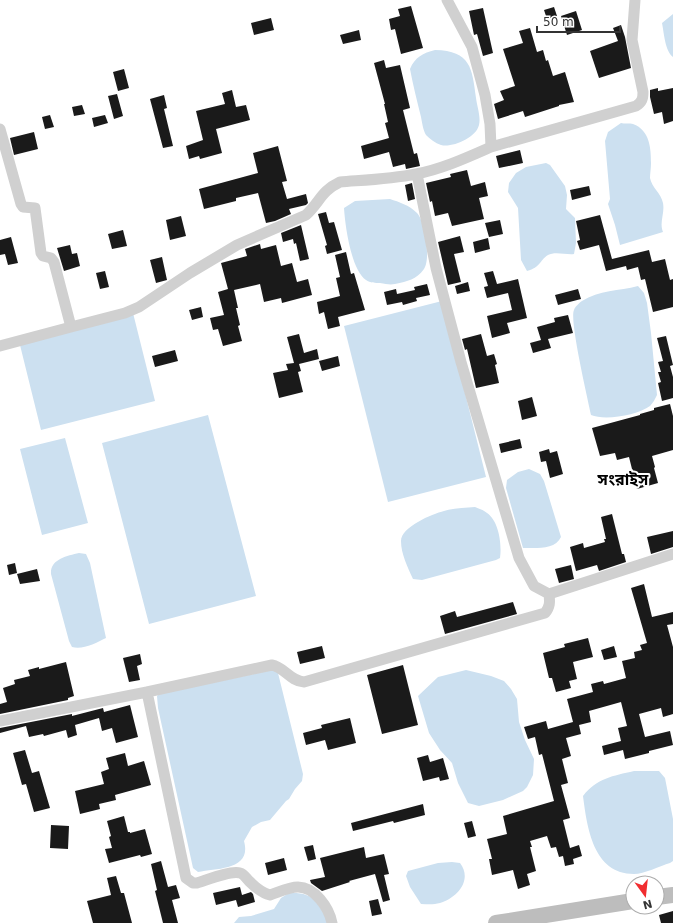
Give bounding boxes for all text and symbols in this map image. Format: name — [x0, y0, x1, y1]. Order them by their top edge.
scale bar — [537, 8, 620, 34]
text: 50 m — [543, 15, 574, 29]
district label: সংরাইস — [597, 470, 649, 489]
north arrow — [625, 875, 665, 915]
text: N — [641, 897, 654, 912]

